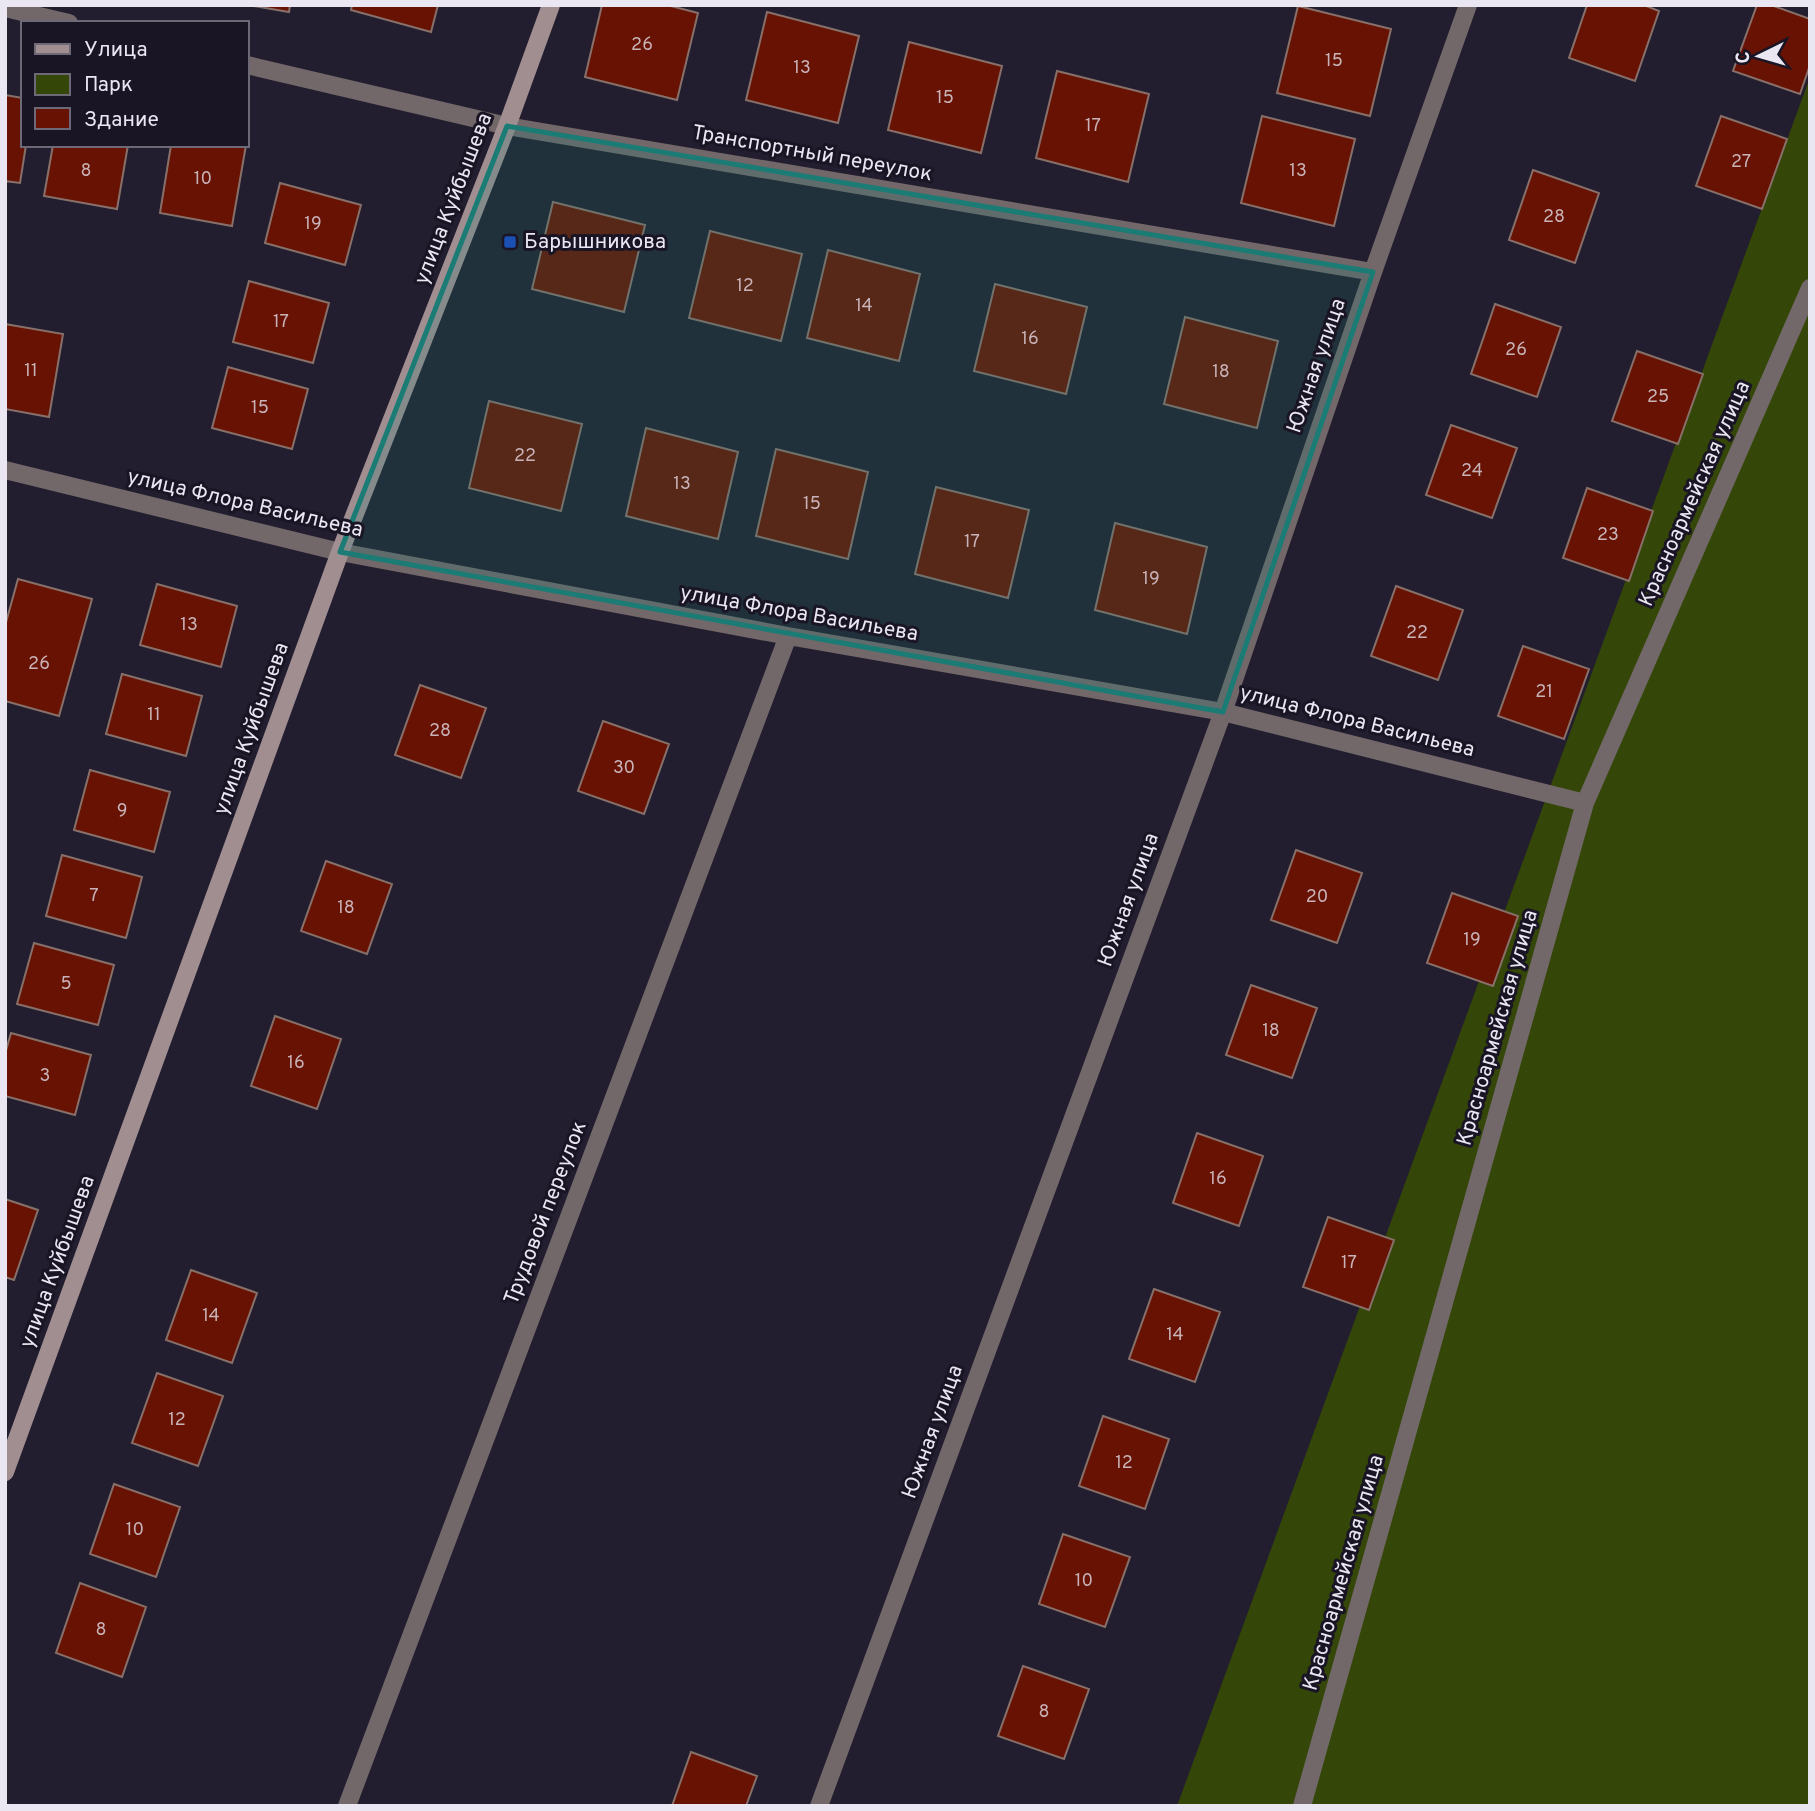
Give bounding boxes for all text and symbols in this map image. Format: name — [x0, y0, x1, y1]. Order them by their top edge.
legend — [21, 21, 248, 147]
north arrow — [1724, 21, 1794, 91]
house number: 26 — [631, 34, 653, 57]
text: Улица — [84, 37, 148, 64]
house number: 15 — [1325, 50, 1343, 73]
text: С — [1732, 50, 1757, 64]
house number: 13 — [793, 57, 811, 80]
text: Парк — [84, 72, 133, 99]
house number: 15 — [936, 87, 954, 110]
text: Здание — [84, 107, 159, 134]
street label: улица Куйбышева — [409, 109, 499, 289]
house number: 17 — [1085, 115, 1101, 138]
street label: Транспортный переулок — [690, 120, 934, 188]
house number: 27 — [1731, 151, 1751, 174]
house number: 8 — [81, 160, 92, 183]
house number: 13 — [1289, 160, 1307, 183]
house number: 10 — [194, 168, 212, 191]
house number: 28 — [1543, 206, 1565, 229]
house number: 19 — [304, 213, 322, 236]
place label: Барышникова — [524, 229, 666, 256]
marker: Барышникова — [502, 234, 518, 250]
house number: 12 — [736, 275, 754, 298]
house number: 14 — [855, 295, 873, 318]
street label: Южная улица — [1281, 295, 1353, 437]
house number: 17 — [273, 311, 289, 334]
house number: 16 — [1021, 328, 1039, 351]
house number: 26 — [1505, 339, 1527, 362]
house number: 11 — [24, 360, 38, 383]
house number: 18 — [1212, 361, 1230, 384]
street label: Красноармейская улица — [1633, 377, 1757, 611]
house number: 25 — [1647, 386, 1669, 409]
house number: 15 — [251, 397, 269, 420]
house number: 22 — [514, 445, 536, 468]
house number: 24 — [1461, 460, 1483, 483]
street label: улица Флора Васильева — [125, 464, 365, 544]
house number: 13 — [673, 473, 691, 496]
house number: 15 — [803, 493, 821, 516]
house number: 23 — [1597, 524, 1619, 547]
house number: 17 — [964, 531, 980, 554]
house number: 19 — [1142, 568, 1160, 591]
street label: улица Флора Васильева — [678, 580, 920, 648]
house number: 13 — [180, 614, 198, 637]
house number: 22 — [1406, 622, 1428, 645]
street label: улица Куйбышева — [208, 639, 296, 819]
house number: 26 — [28, 653, 50, 676]
street label: улица Флора Васильева — [1237, 680, 1477, 764]
house number: 21 — [1535, 681, 1553, 704]
house number: 11 — [147, 704, 161, 727]
house number: 28 — [429, 720, 451, 743]
house number: 30 — [613, 757, 635, 780]
house number: 9 — [117, 800, 127, 823]
street label: Южная улица — [1092, 829, 1166, 971]
house number: 7 — [89, 885, 99, 908]
house number: 20 — [1306, 886, 1328, 909]
house number: 18 — [337, 897, 355, 920]
street label: Красноармейская улица — [1451, 907, 1545, 1149]
house number: 19 — [1463, 929, 1481, 952]
house number: 5 — [60, 973, 72, 996]
house number: 18 — [1262, 1020, 1280, 1043]
house number: 16 — [287, 1052, 305, 1075]
house number: 3 — [40, 1065, 50, 1088]
street label: Трудовой переулок — [499, 1117, 593, 1309]
house number: 16 — [1209, 1168, 1227, 1191]
street label: улица Куйбышева — [14, 1172, 102, 1352]
house number: 17 — [1341, 1252, 1357, 1275]
house number: 14 — [202, 1305, 220, 1328]
house number: 14 — [1166, 1324, 1184, 1347]
street label: Южная улица — [896, 1361, 970, 1503]
house number: 12 — [168, 1409, 186, 1432]
house number: 12 — [1115, 1452, 1133, 1475]
street label: Красноармейская улица — [1297, 1452, 1391, 1694]
house number: 10 — [126, 1519, 144, 1542]
house number: 10 — [1075, 1570, 1093, 1593]
house number: 8 — [96, 1619, 107, 1642]
house number: 8 — [1039, 1701, 1050, 1724]

